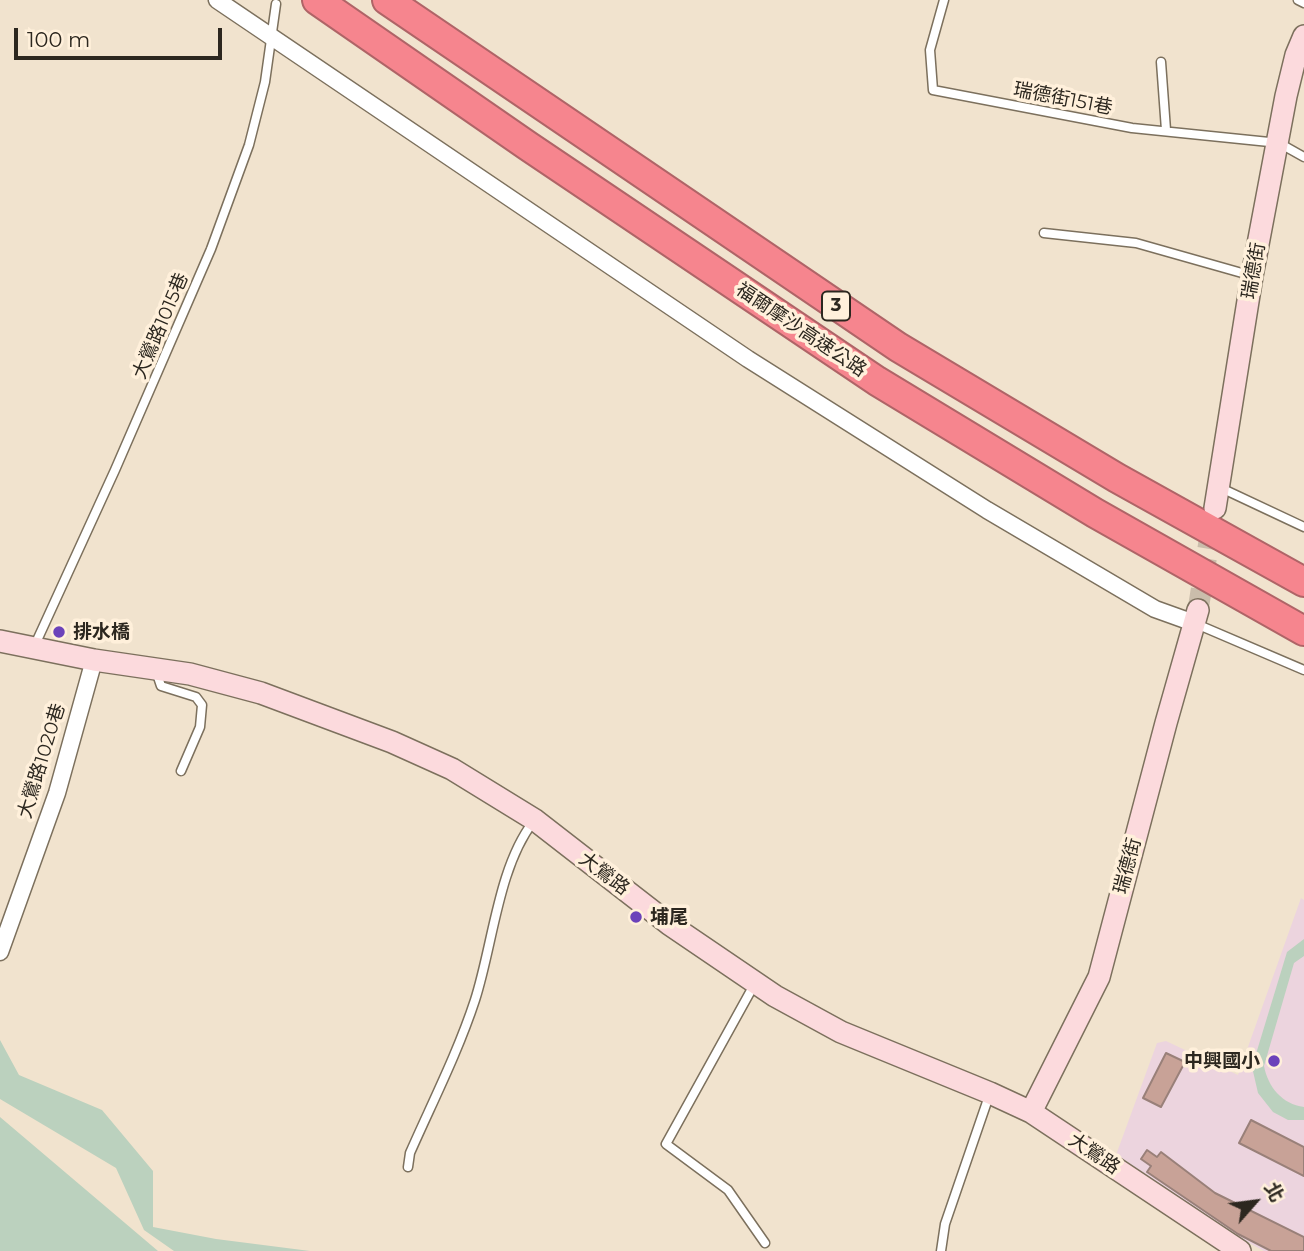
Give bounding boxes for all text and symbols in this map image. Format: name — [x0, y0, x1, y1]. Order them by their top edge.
scale bar — [18, 14, 226, 58]
text: 100 m — [27, 27, 90, 52]
street label: 瑞德街151巷 — [1012, 78, 1114, 120]
street label: 瑞德街 — [1238, 241, 1270, 301]
street label: 大鶯路1015巷 — [128, 270, 194, 382]
street label: 福爾摩沙高速公路 — [732, 278, 870, 382]
road number: 3 — [822, 292, 850, 320]
place label: 排水橋 — [73, 621, 130, 643]
marker: 排水橋 — [51, 624, 67, 640]
street label: 大鶯路1020巷 — [14, 701, 70, 821]
street label: 瑞德街 — [1110, 836, 1146, 896]
street label: 大鶯路 — [574, 848, 634, 900]
place label: 埔尾 — [650, 906, 688, 928]
marker: 埔尾 — [628, 909, 644, 925]
place label: 中興國小 — [1184, 1050, 1260, 1072]
marker: 中興國小 — [1266, 1053, 1282, 1069]
street label: 大鶯路 — [1064, 1129, 1124, 1179]
north arrow — [1220, 1167, 1290, 1237]
text: 北 — [1259, 1178, 1289, 1206]

